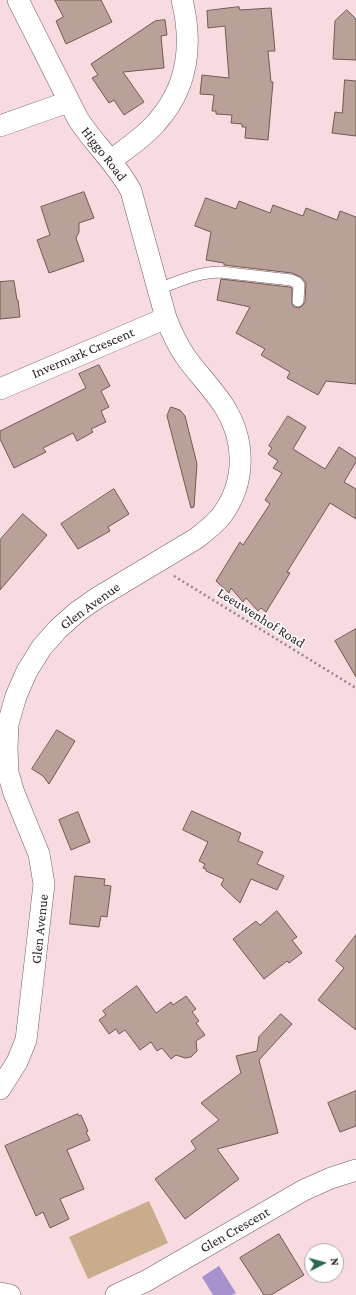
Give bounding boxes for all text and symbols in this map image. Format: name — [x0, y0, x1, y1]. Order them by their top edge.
street label: Higgo Road — [78, 124, 130, 184]
street label: Invermark Crescent — [29, 324, 137, 382]
street label: Glen Avenue — [57, 579, 123, 633]
street label: Leeuwenhof Road — [214, 584, 308, 652]
street label: Glen Avenue — [28, 893, 52, 965]
street label: Glen Crescent — [197, 1203, 273, 1257]
north arrow — [304, 1243, 344, 1283]
text: N — [329, 1257, 341, 1266]

